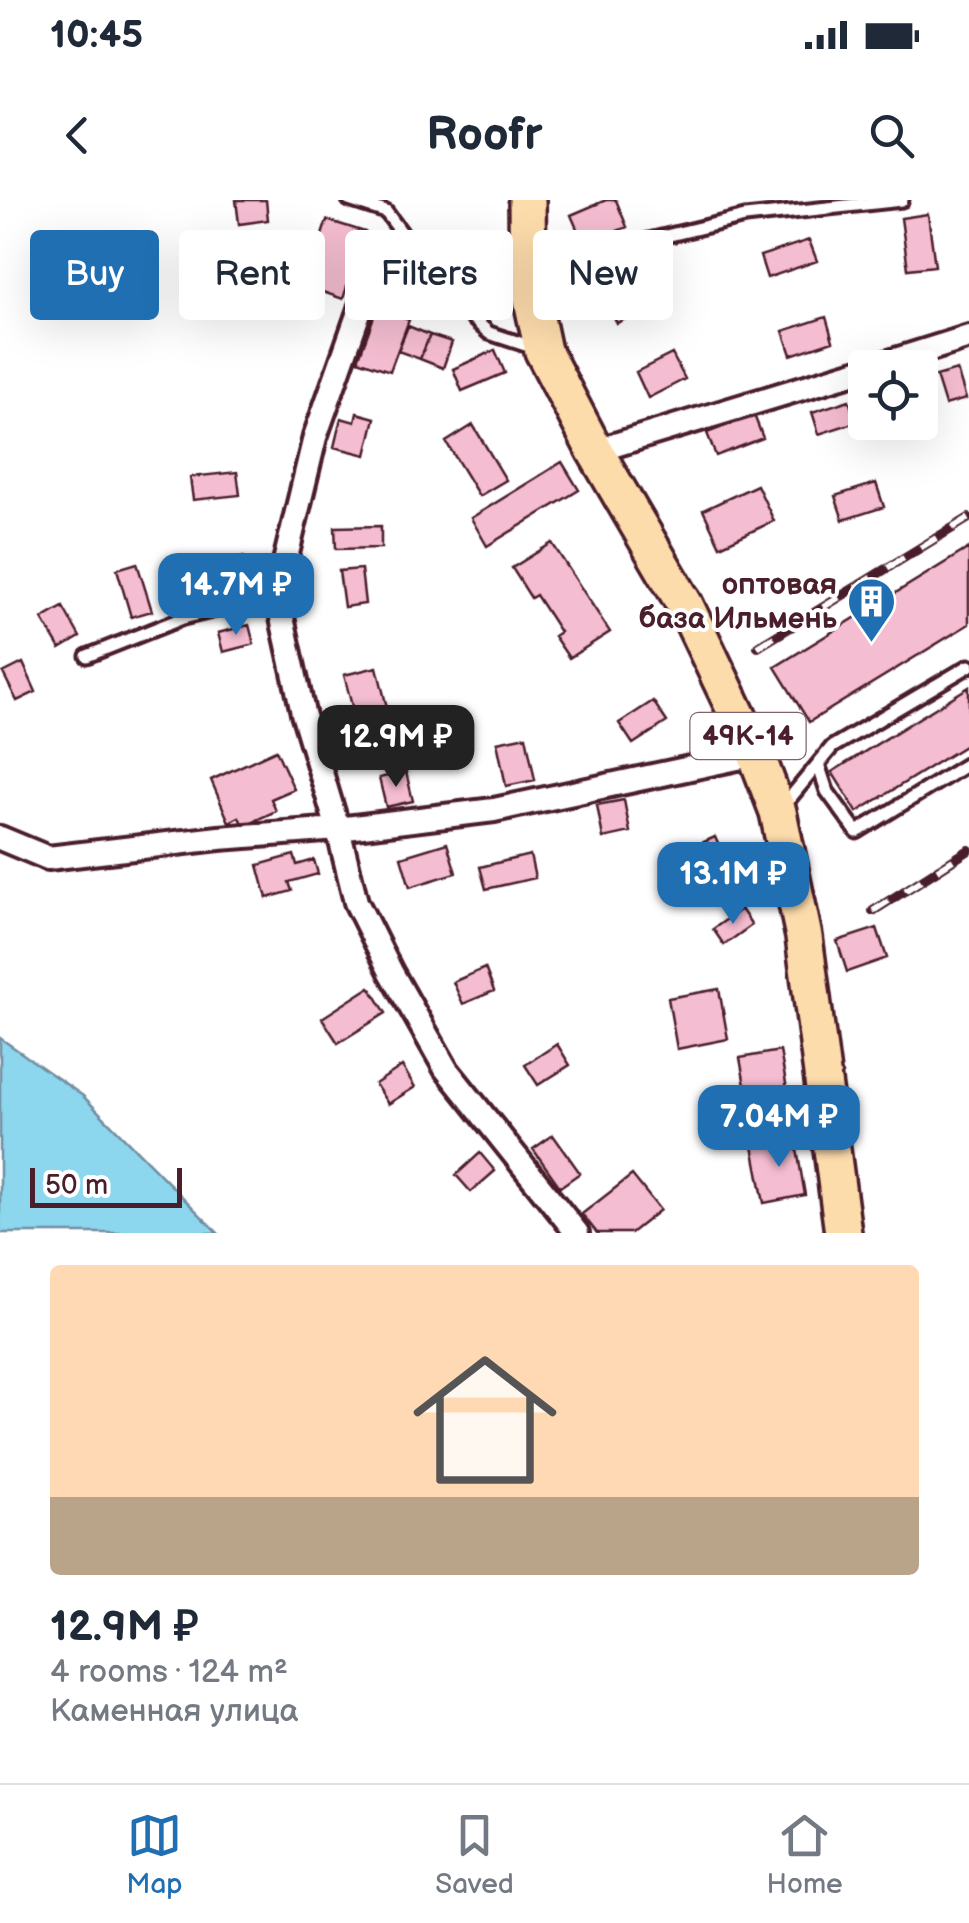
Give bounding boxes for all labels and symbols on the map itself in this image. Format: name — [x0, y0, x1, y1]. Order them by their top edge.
pin: 14.7M ₽ — [144, 553, 328, 638]
place label: оптовая база Ильмень — [638, 567, 838, 637]
building icon: оптовая база Ильмень — [846, 576, 898, 644]
pin: 12.9M ₽ — [304, 705, 488, 790]
road number: 49К-14 — [690, 713, 806, 759]
pin: 13.1M ₽ — [641, 842, 825, 927]
pin: 7.04M ₽ — [687, 1085, 871, 1170]
scale bar — [30, 1163, 182, 1208]

